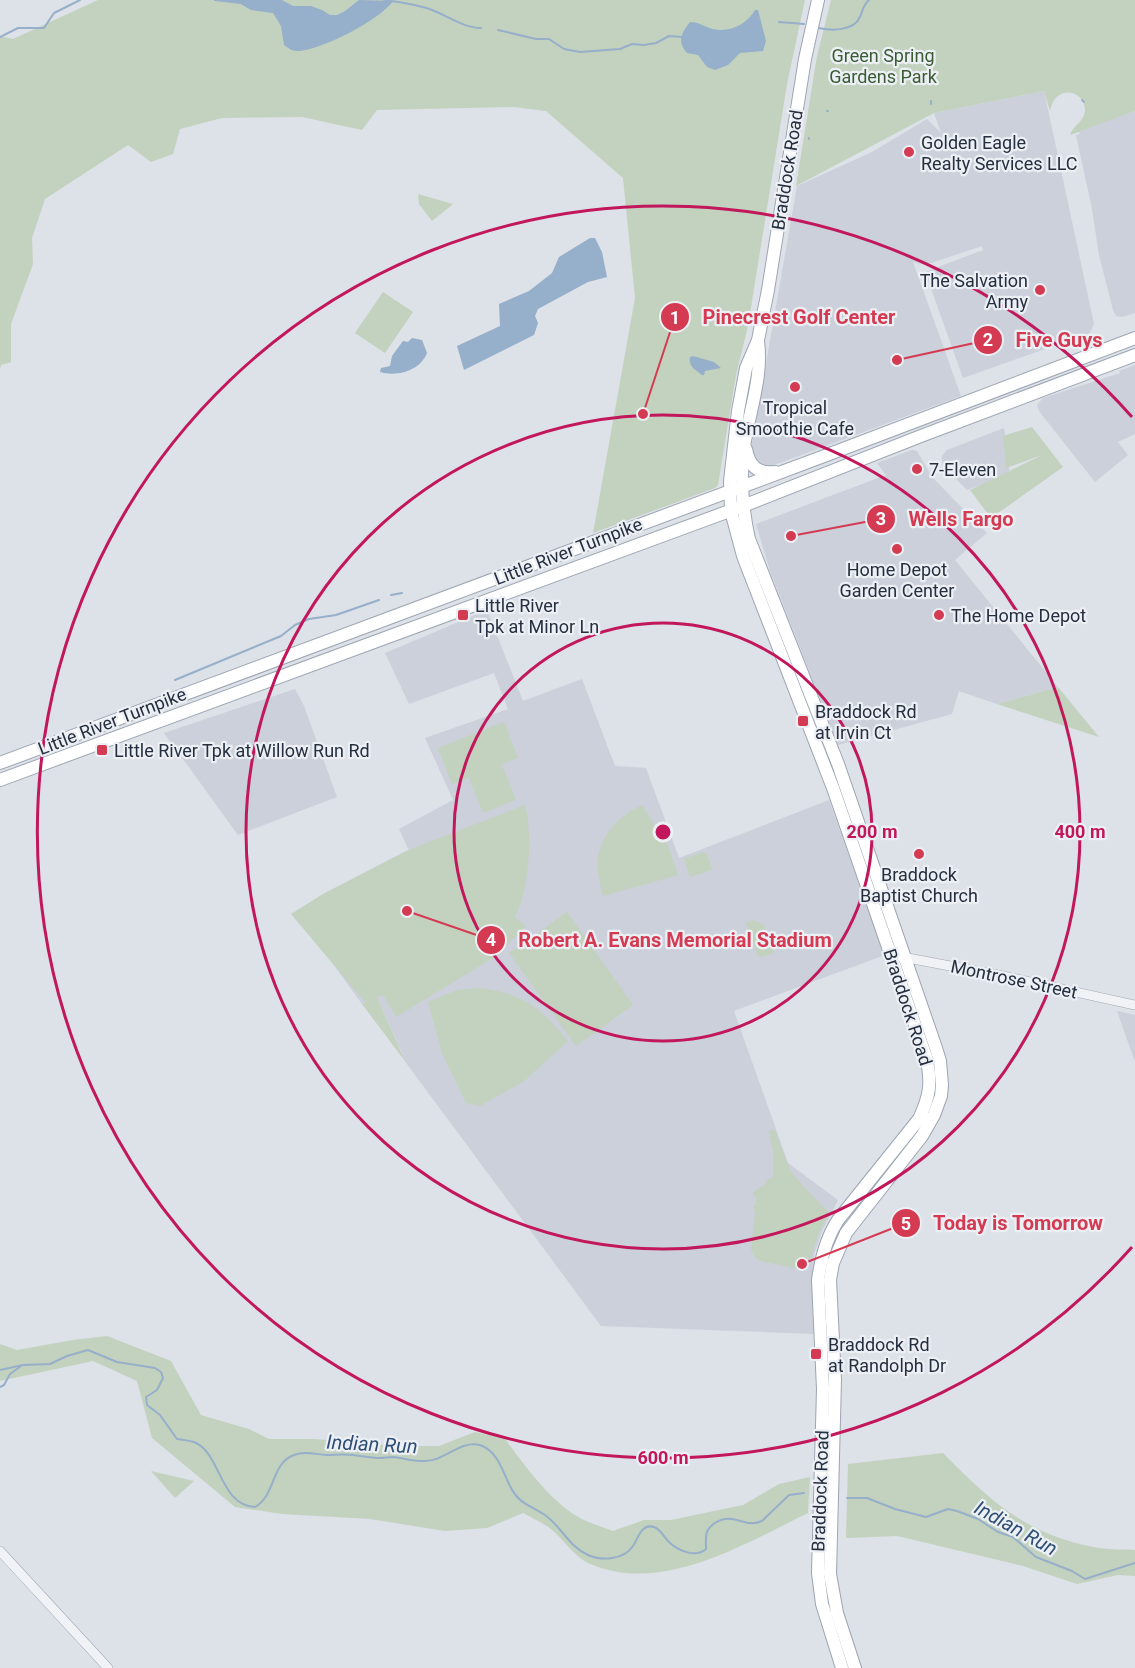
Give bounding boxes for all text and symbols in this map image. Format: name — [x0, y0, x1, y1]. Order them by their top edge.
park label: Green Spring Gardens Park — [829, 45, 938, 87]
street label: Braddock Road — [767, 108, 807, 232]
place label: Golden Eagle Realty Services LLC — [921, 132, 1078, 174]
marker: Golden Eagle Realty Services LLC — [902, 145, 916, 159]
place label: The Salvation Army — [920, 270, 1028, 312]
marker: The Salvation Army — [1033, 283, 1047, 297]
callout: Pinecrest Golf Center — [660, 298, 907, 336]
text: Pinecrest Golf Center — [703, 305, 896, 329]
text: 1 — [670, 307, 680, 328]
callout: Five Guys — [973, 321, 1114, 359]
text: Five Guys — [1015, 328, 1103, 352]
text: 2 — [983, 329, 993, 350]
marker: Tropical Smoothie Cafe — [788, 380, 802, 394]
place label: Tropical Smoothie Cafe — [736, 397, 854, 439]
place label: 7-Eleven — [929, 459, 996, 480]
marker: 7-Eleven — [910, 462, 924, 476]
callout: Wells Fargo — [866, 500, 1025, 538]
text: Wells Fargo — [908, 507, 1014, 531]
text: 3 — [876, 508, 886, 529]
street label: Little River Turnpike — [491, 513, 645, 589]
marker: Home Depot Garden Center — [890, 542, 904, 556]
place label: Home Depot Garden Center — [840, 559, 954, 601]
place label: Little River Tpk at Minor Ln — [475, 595, 599, 637]
place label: The Home Depot — [951, 605, 1086, 626]
marker: Little River Tpk at Minor Ln — [456, 608, 470, 622]
marker: The Home Depot — [932, 608, 946, 622]
street label: Little River Turnpike — [35, 683, 189, 759]
place label: Braddock Rd at Irvin Ct — [815, 701, 917, 743]
marker: Braddock Rd at Irvin Ct — [796, 714, 810, 728]
place label: Little River Tpk at Willow Run Rd — [114, 740, 370, 761]
marker: Little River Tpk at Willow Run Rd — [95, 743, 109, 757]
text: 200 m — [846, 821, 898, 842]
text: 400 m — [1054, 821, 1106, 842]
centre of rings — [653, 822, 673, 842]
marker: Braddock Baptist Church — [912, 847, 926, 861]
place label: Braddock Baptist Church — [860, 864, 978, 906]
callout: Robert A. Evans Memorial Stadium — [476, 921, 844, 959]
text: Robert A. Evans Memorial Stadium — [518, 928, 832, 952]
text: 4 — [486, 929, 496, 950]
street label: Braddock Road — [879, 946, 937, 1068]
street label: Montrose Street — [949, 955, 1079, 1003]
callout: Today is Tomorrow — [891, 1204, 1115, 1242]
text: Today is Tomorrow — [933, 1211, 1103, 1235]
text: 5 — [901, 1213, 911, 1234]
place label: Braddock Rd at Randolph Dr — [828, 1334, 946, 1376]
marker: Braddock Rd at Randolph Dr — [809, 1347, 823, 1361]
water label: Indian Run — [326, 1430, 418, 1458]
street label: Braddock Road — [807, 1430, 833, 1552]
text: 600 m — [637, 1447, 689, 1468]
water label: Indian Run — [970, 1495, 1062, 1561]

